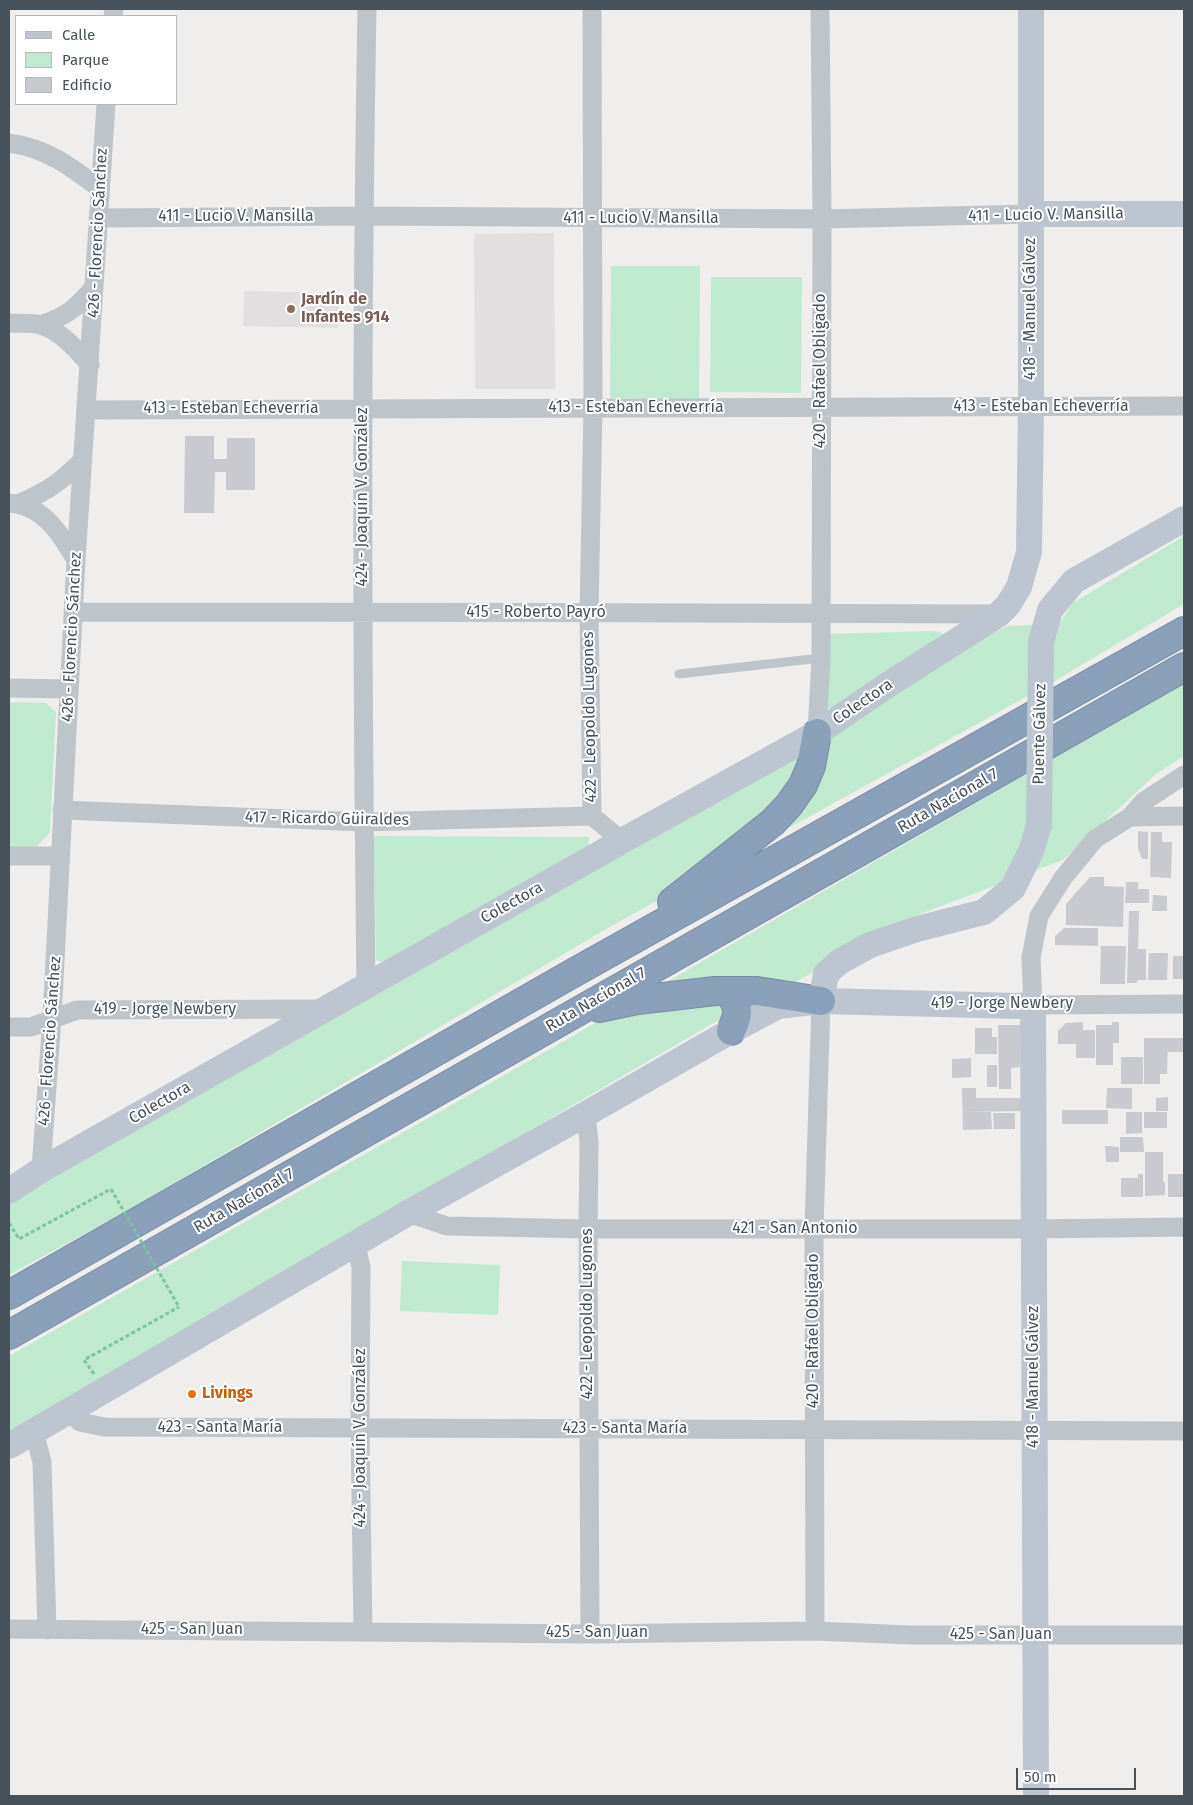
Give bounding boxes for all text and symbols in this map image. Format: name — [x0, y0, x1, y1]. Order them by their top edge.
legend — [15, 15, 178, 105]
text: Calle — [62, 26, 95, 44]
text: Parque — [62, 51, 109, 69]
text: Edificio — [62, 76, 112, 94]
street label: 426 - Florencio Sánchez — [84, 148, 112, 318]
street label: 411 - Lucio V. Mansilla — [968, 204, 1124, 226]
street label: 411 - Lucio V. Mansilla — [158, 207, 314, 227]
street label: 411 - Lucio V. Mansilla — [563, 209, 719, 229]
street label: 418 - Manuel Gálvez — [1021, 238, 1041, 380]
place label: Jardín de Infantes 914 — [301, 290, 390, 328]
street label: 420 - Rafael Obligado — [811, 294, 831, 448]
marker: Jardín de Infantes 914 — [285, 303, 297, 315]
street label: 413 - Esteban Echeverría — [953, 397, 1129, 417]
street label: 413 - Esteban Echeverría — [548, 398, 724, 418]
street label: 413 - Esteban Echeverría — [143, 399, 319, 419]
street label: 424 - Joaquín V. González — [353, 407, 373, 587]
street label: 426 - Florencio Sánchez — [58, 552, 86, 722]
street label: 415 - Roberto Payró — [466, 603, 606, 623]
street label: 422 - Leopoldo Lugones — [579, 631, 601, 803]
street label: Colectora — [829, 675, 897, 729]
street label: Puente Gálvez — [1030, 683, 1050, 785]
street label: Ruta Nacional 7 — [894, 765, 1002, 837]
street label: 417 - Ricardo Güiraldes — [245, 808, 409, 830]
street label: Colectora — [478, 878, 546, 928]
street label: 426 - Florencio Sánchez — [34, 955, 66, 1127]
street label: Ruta Nacional 7 — [542, 964, 650, 1036]
street label: 419 - Jorge Newbery — [931, 994, 1073, 1014]
street label: 419 - Jorge Newbery — [94, 1000, 236, 1020]
street label: Colectora — [126, 1078, 194, 1128]
street label: Ruta Nacional 7 — [190, 1165, 298, 1237]
street label: 421 - San Antonio — [732, 1219, 858, 1239]
street label: 422 - Leopoldo Lugones — [578, 1228, 598, 1400]
street label: 420 - Rafael Obligado — [804, 1254, 824, 1408]
street label: 418 - Manuel Gálvez — [1024, 1306, 1044, 1448]
street label: 424 - Joaquín V. González — [351, 1348, 371, 1528]
place label: Livings — [202, 1384, 253, 1404]
marker: Livings — [186, 1388, 198, 1400]
street label: 423 - Santa María — [158, 1418, 282, 1438]
street label: 423 - Santa María — [563, 1419, 687, 1439]
street label: 425 - San Juan — [141, 1620, 243, 1640]
street label: 425 - San Juan — [546, 1623, 648, 1643]
street label: 425 - San Juan — [950, 1625, 1052, 1645]
scale bar — [1018, 1758, 1138, 1790]
text: 50 m — [1024, 1768, 1057, 1786]

